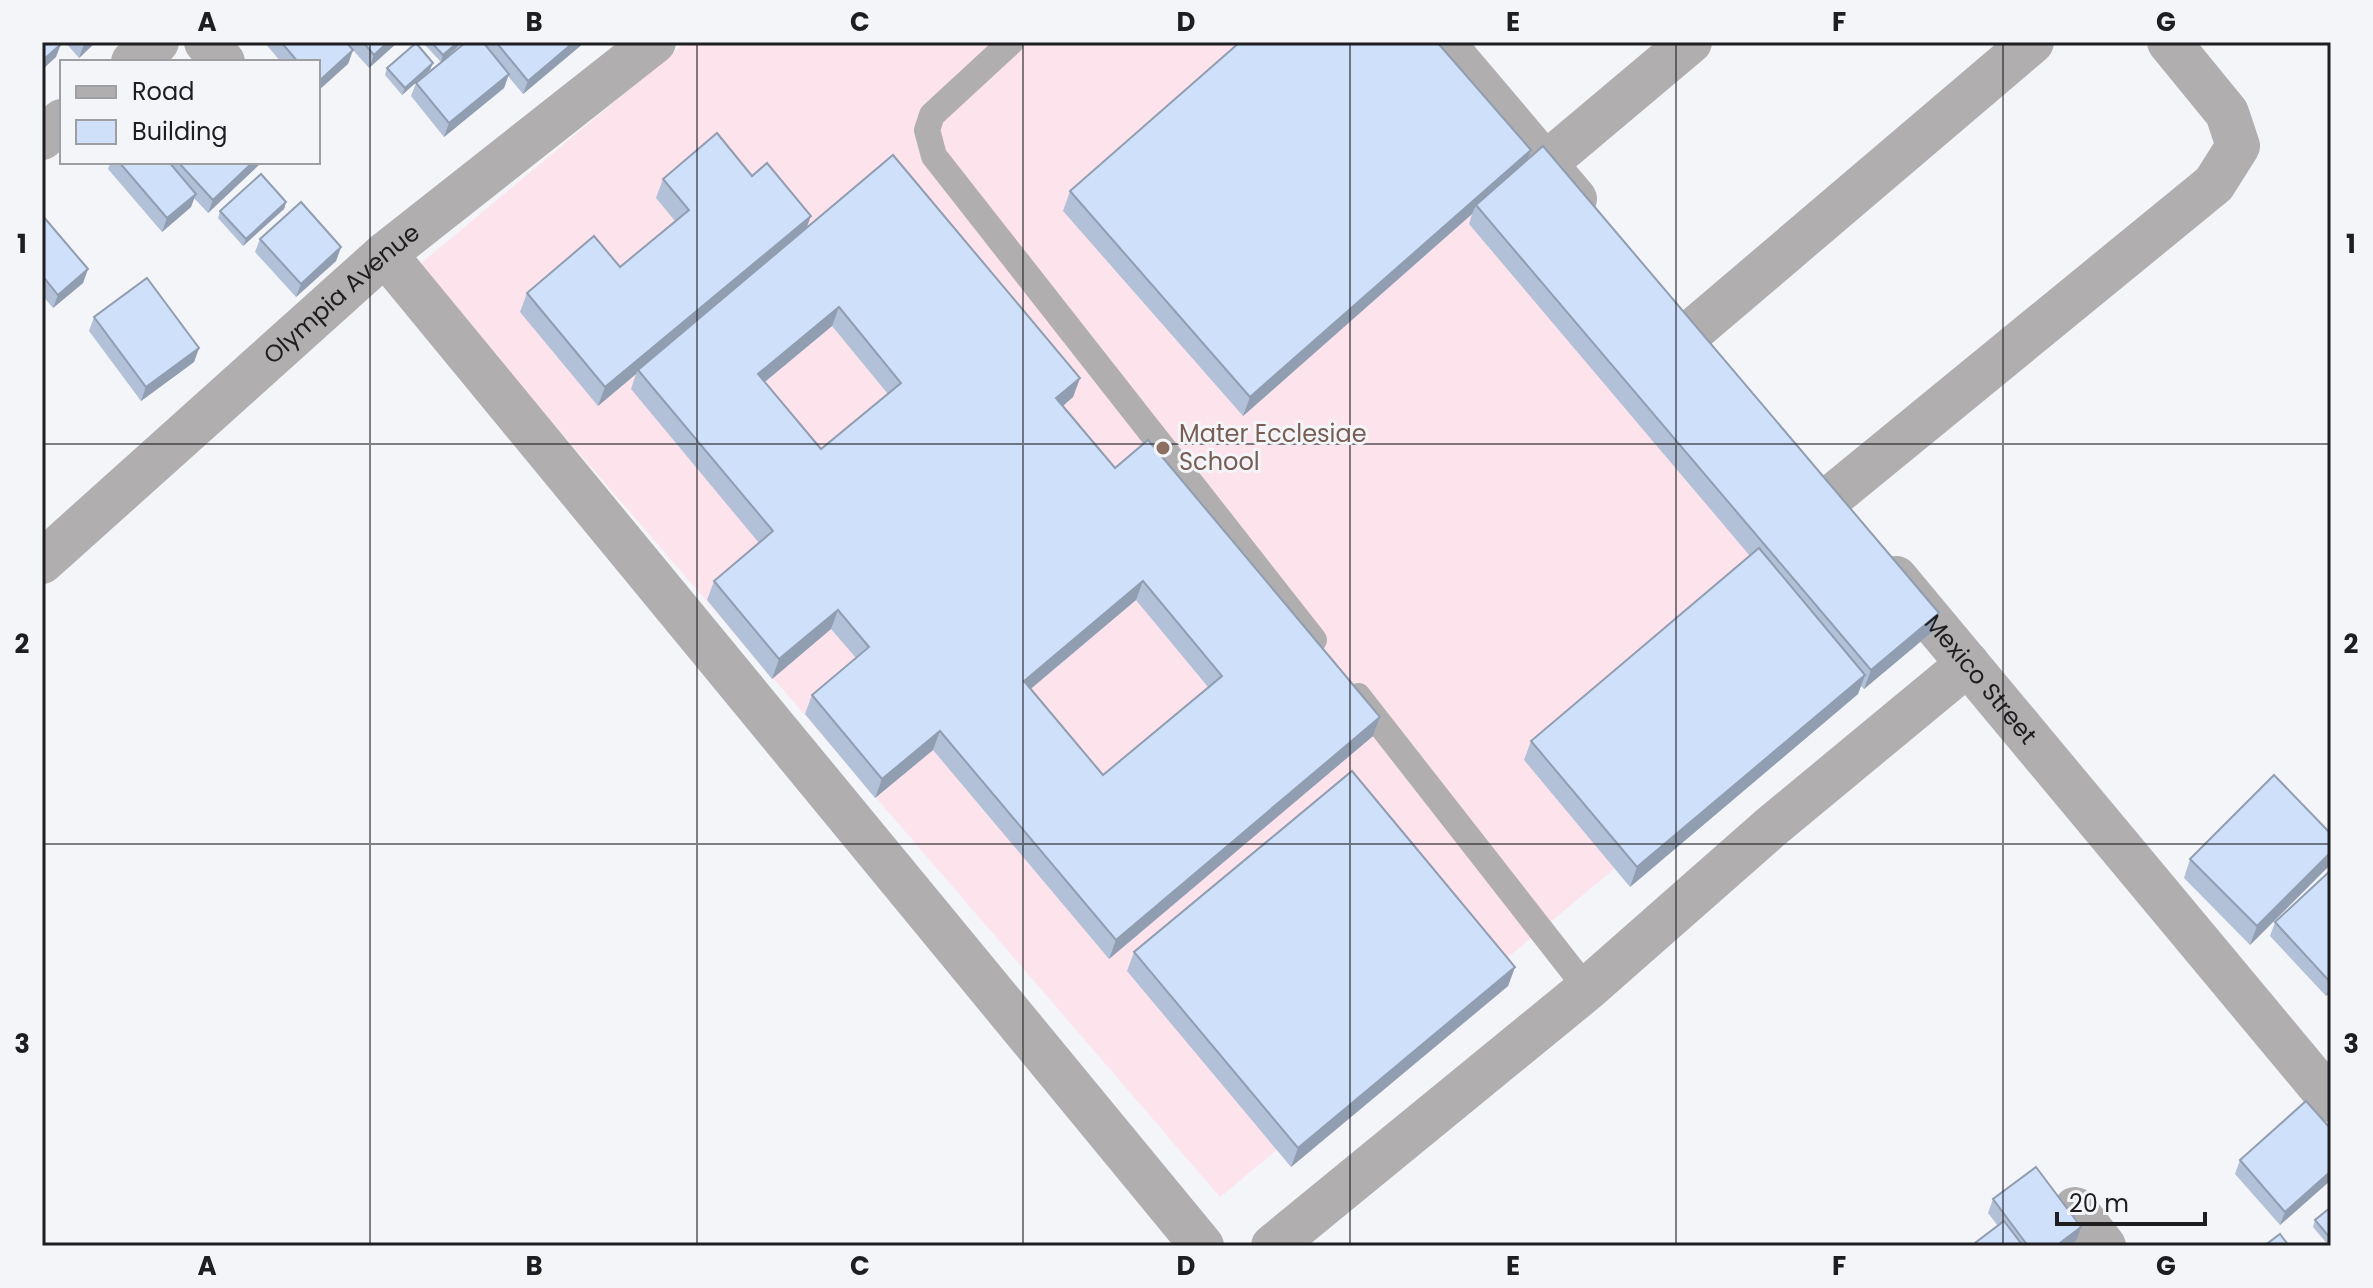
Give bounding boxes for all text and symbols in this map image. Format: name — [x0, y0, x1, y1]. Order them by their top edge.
text: A — [197, 4, 217, 40]
text: B — [525, 4, 543, 40]
text: C — [850, 4, 870, 40]
text: D — [1177, 4, 1196, 40]
text: E — [1506, 4, 1520, 40]
text: F — [1832, 4, 1846, 40]
text: G — [2156, 4, 2176, 40]
legend — [60, 60, 320, 164]
text: Road — [132, 75, 194, 108]
text: Building — [132, 115, 228, 148]
street label: Olympia Avenue — [256, 216, 426, 371]
text: 1 — [17, 226, 27, 262]
text: 1 — [2346, 226, 2356, 262]
place label: Mater Ecclesiae School — [1179, 417, 1367, 478]
marker: Mater Ecclesiae School — [1154, 439, 1172, 457]
street label: Mexico Street — [1917, 607, 2045, 751]
text: 2 — [15, 626, 30, 662]
text: 2 — [2344, 626, 2359, 662]
text: 3 — [14, 1026, 30, 1062]
text: 3 — [2343, 1026, 2359, 1062]
scale bar — [2057, 1176, 2205, 1226]
text: 20 m — [2069, 1187, 2129, 1220]
text: A — [197, 1248, 217, 1284]
text: B — [525, 1248, 543, 1284]
text: C — [850, 1248, 870, 1284]
text: D — [1177, 1248, 1196, 1284]
text: E — [1506, 1248, 1520, 1284]
text: F — [1832, 1248, 1846, 1284]
text: G — [2156, 1248, 2176, 1284]

